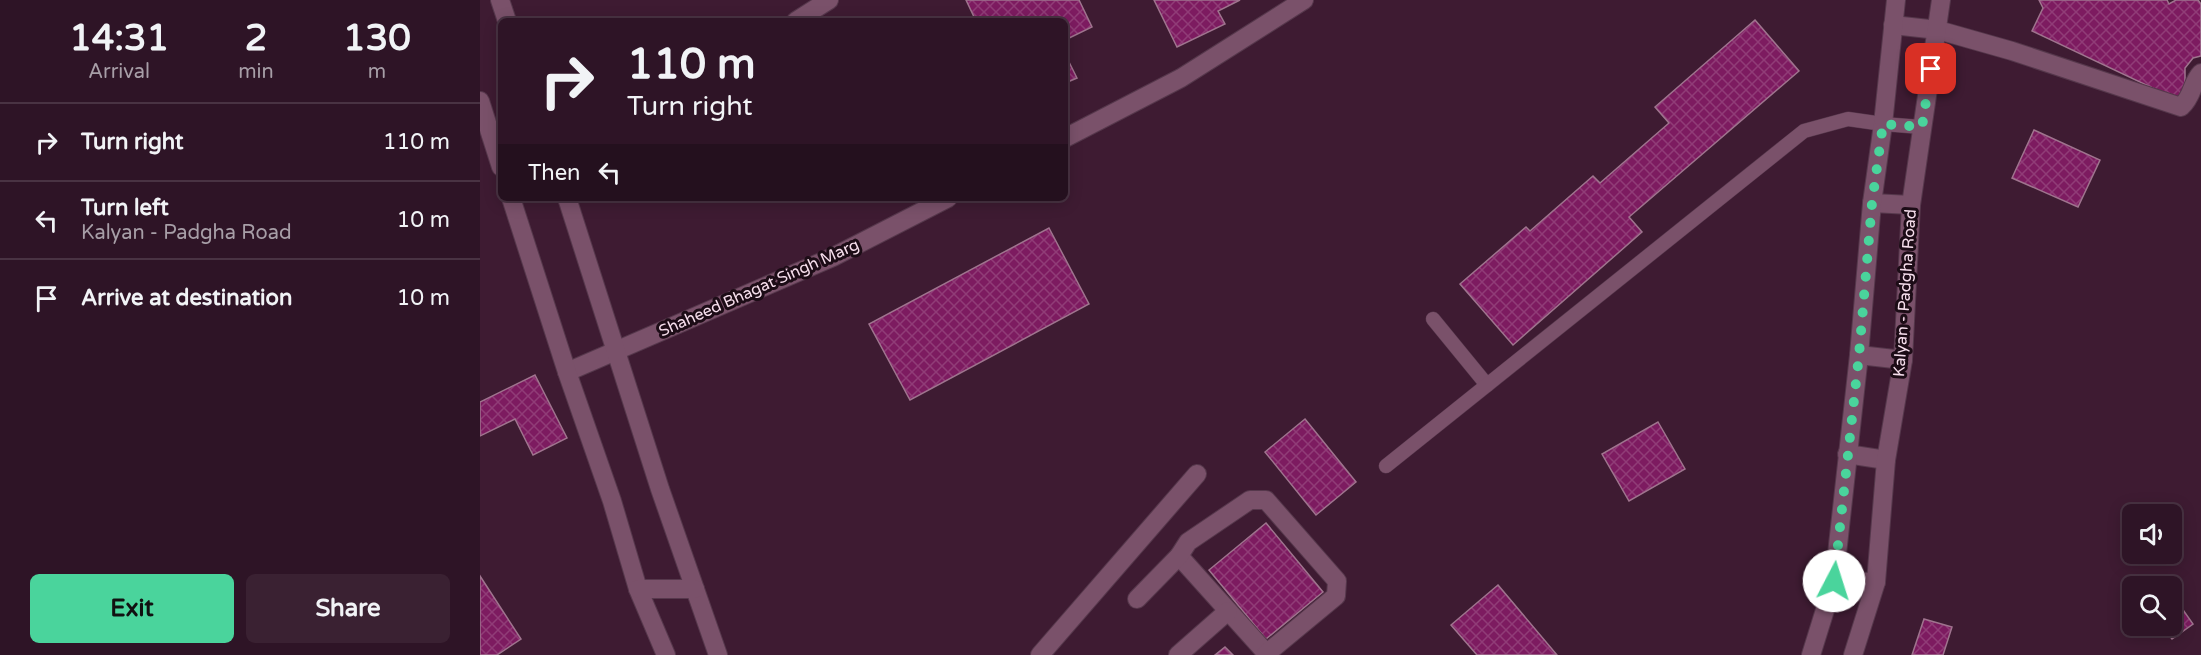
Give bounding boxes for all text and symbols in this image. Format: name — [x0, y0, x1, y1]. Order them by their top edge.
text: 14:31 — [69, 17, 169, 60]
text: 2 — [245, 17, 267, 60]
text: 130 — [343, 17, 411, 60]
text: 110 m — [627, 39, 756, 90]
icon: right — [528, 42, 606, 120]
pin — [1905, 43, 1956, 94]
icon: arrive — [1914, 52, 1947, 85]
text: Arrival — [88, 60, 150, 84]
text: min — [238, 60, 274, 84]
text: m — [368, 60, 386, 84]
text: Turn right — [627, 90, 753, 123]
icon: right — [30, 126, 63, 159]
text: Turn right — [81, 129, 183, 155]
text: 110 m — [383, 129, 450, 155]
icon: left — [593, 156, 626, 189]
text: Then — [528, 160, 581, 186]
text: Turn left — [81, 195, 169, 221]
icon: left — [30, 204, 63, 237]
text: 10 m — [396, 207, 450, 233]
street label: Kalyan - Padgha Road — [1889, 208, 1921, 378]
text: Kalyan - Padgha Road — [81, 221, 292, 245]
street label: Shaheed Bhagat Singh Marg — [656, 235, 862, 341]
icon: arrive — [30, 282, 63, 315]
text: Arrive at destination — [81, 285, 292, 311]
text: 10 m — [396, 285, 450, 311]
map controls — [2122, 504, 2182, 636]
button: sound — [2122, 504, 2182, 564]
position arrow — [1802, 549, 1866, 613]
button: Exit — [30, 574, 234, 643]
button: Share — [246, 574, 450, 643]
button: search — [2122, 576, 2182, 636]

